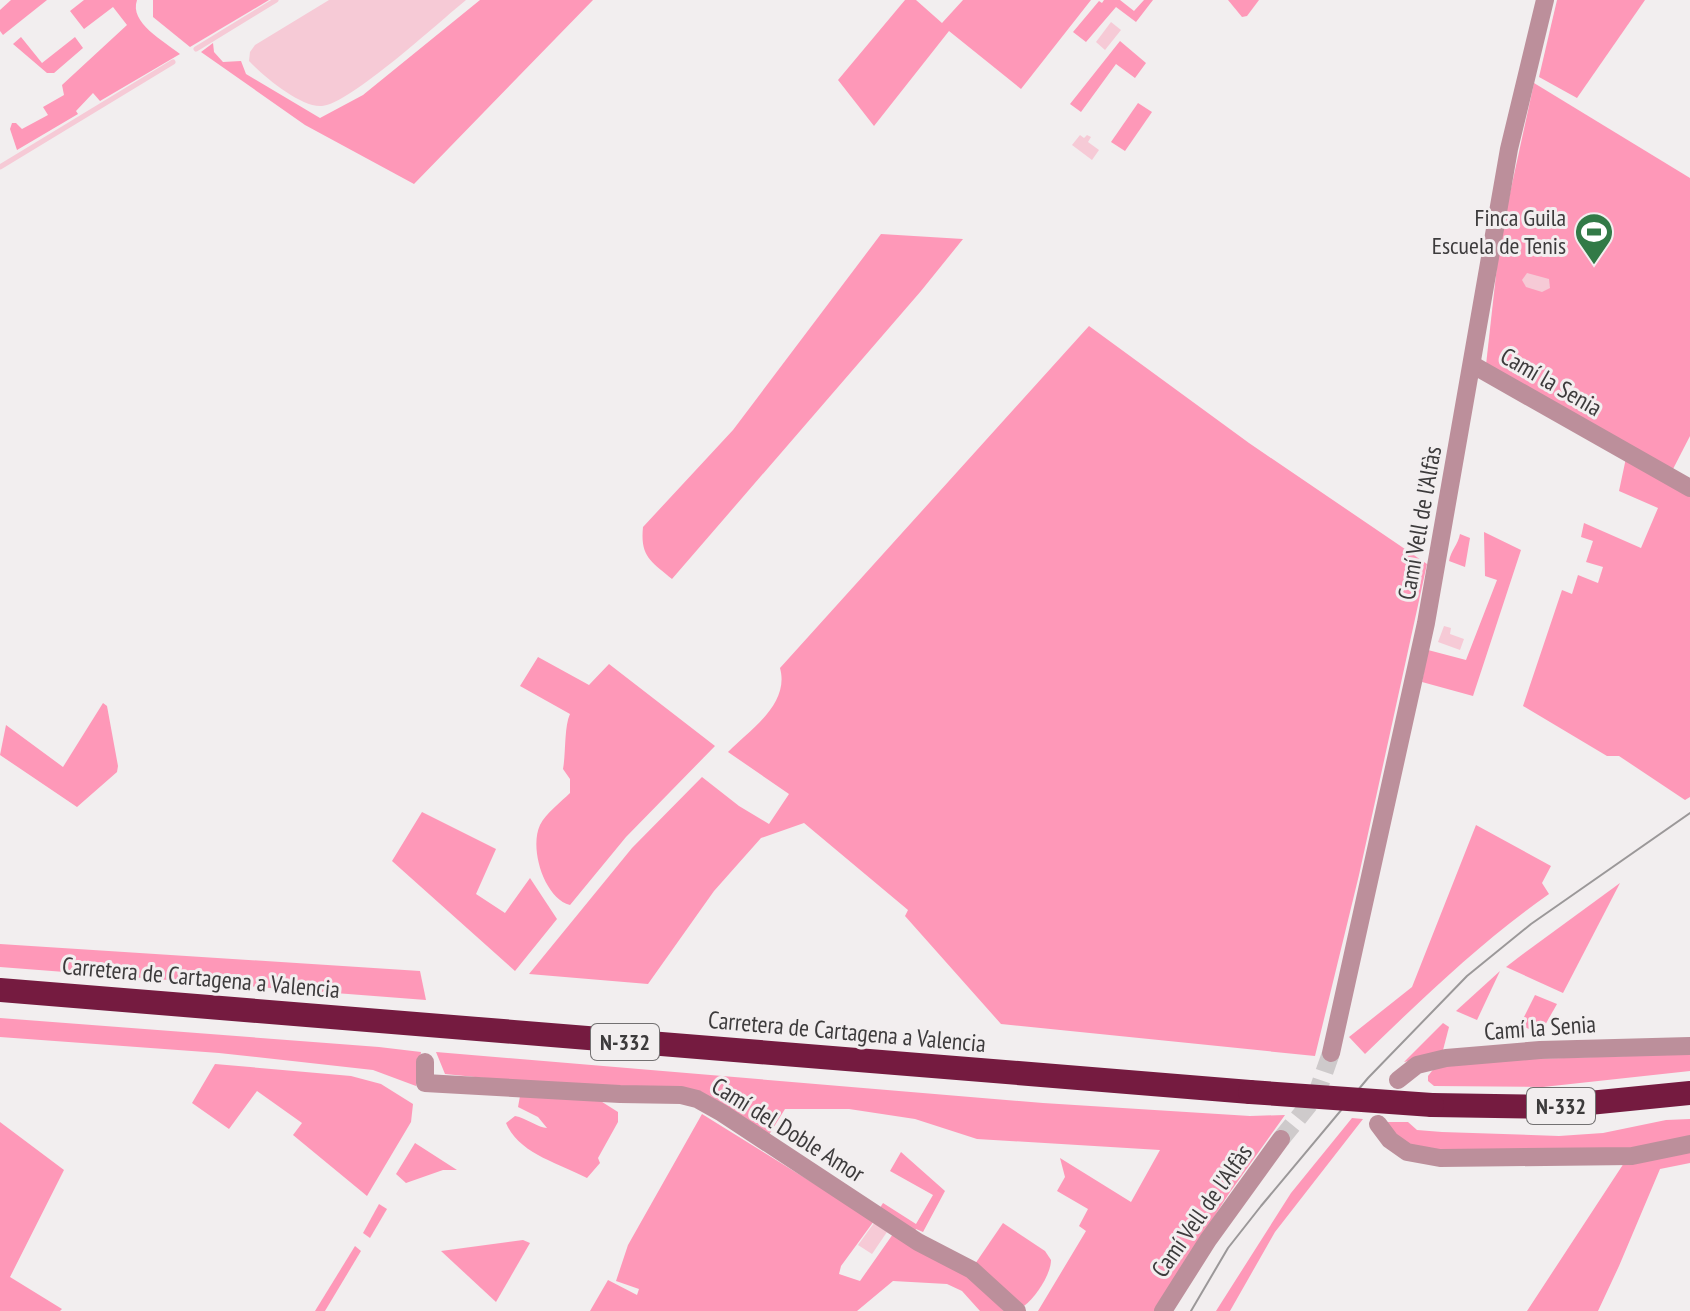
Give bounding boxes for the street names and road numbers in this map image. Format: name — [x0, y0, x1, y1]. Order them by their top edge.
street label: Camí la Senia — [1495, 340, 1608, 423]
street label: Camí Vell de l'Alfàs — [1391, 444, 1448, 602]
street label: Carretera de Cartagena a Valencia — [61, 950, 341, 1005]
street label: Carretera de Cartagena a Valencia — [707, 1004, 987, 1059]
street label: Camí la Senia — [1483, 1008, 1597, 1047]
road number: N-332 — [591, 1024, 659, 1060]
street label: Camí del Doble Amor — [706, 1070, 871, 1189]
road number: N-332 — [1527, 1088, 1595, 1124]
street label: Camí Vell de l'Alfàs — [1144, 1138, 1259, 1283]

